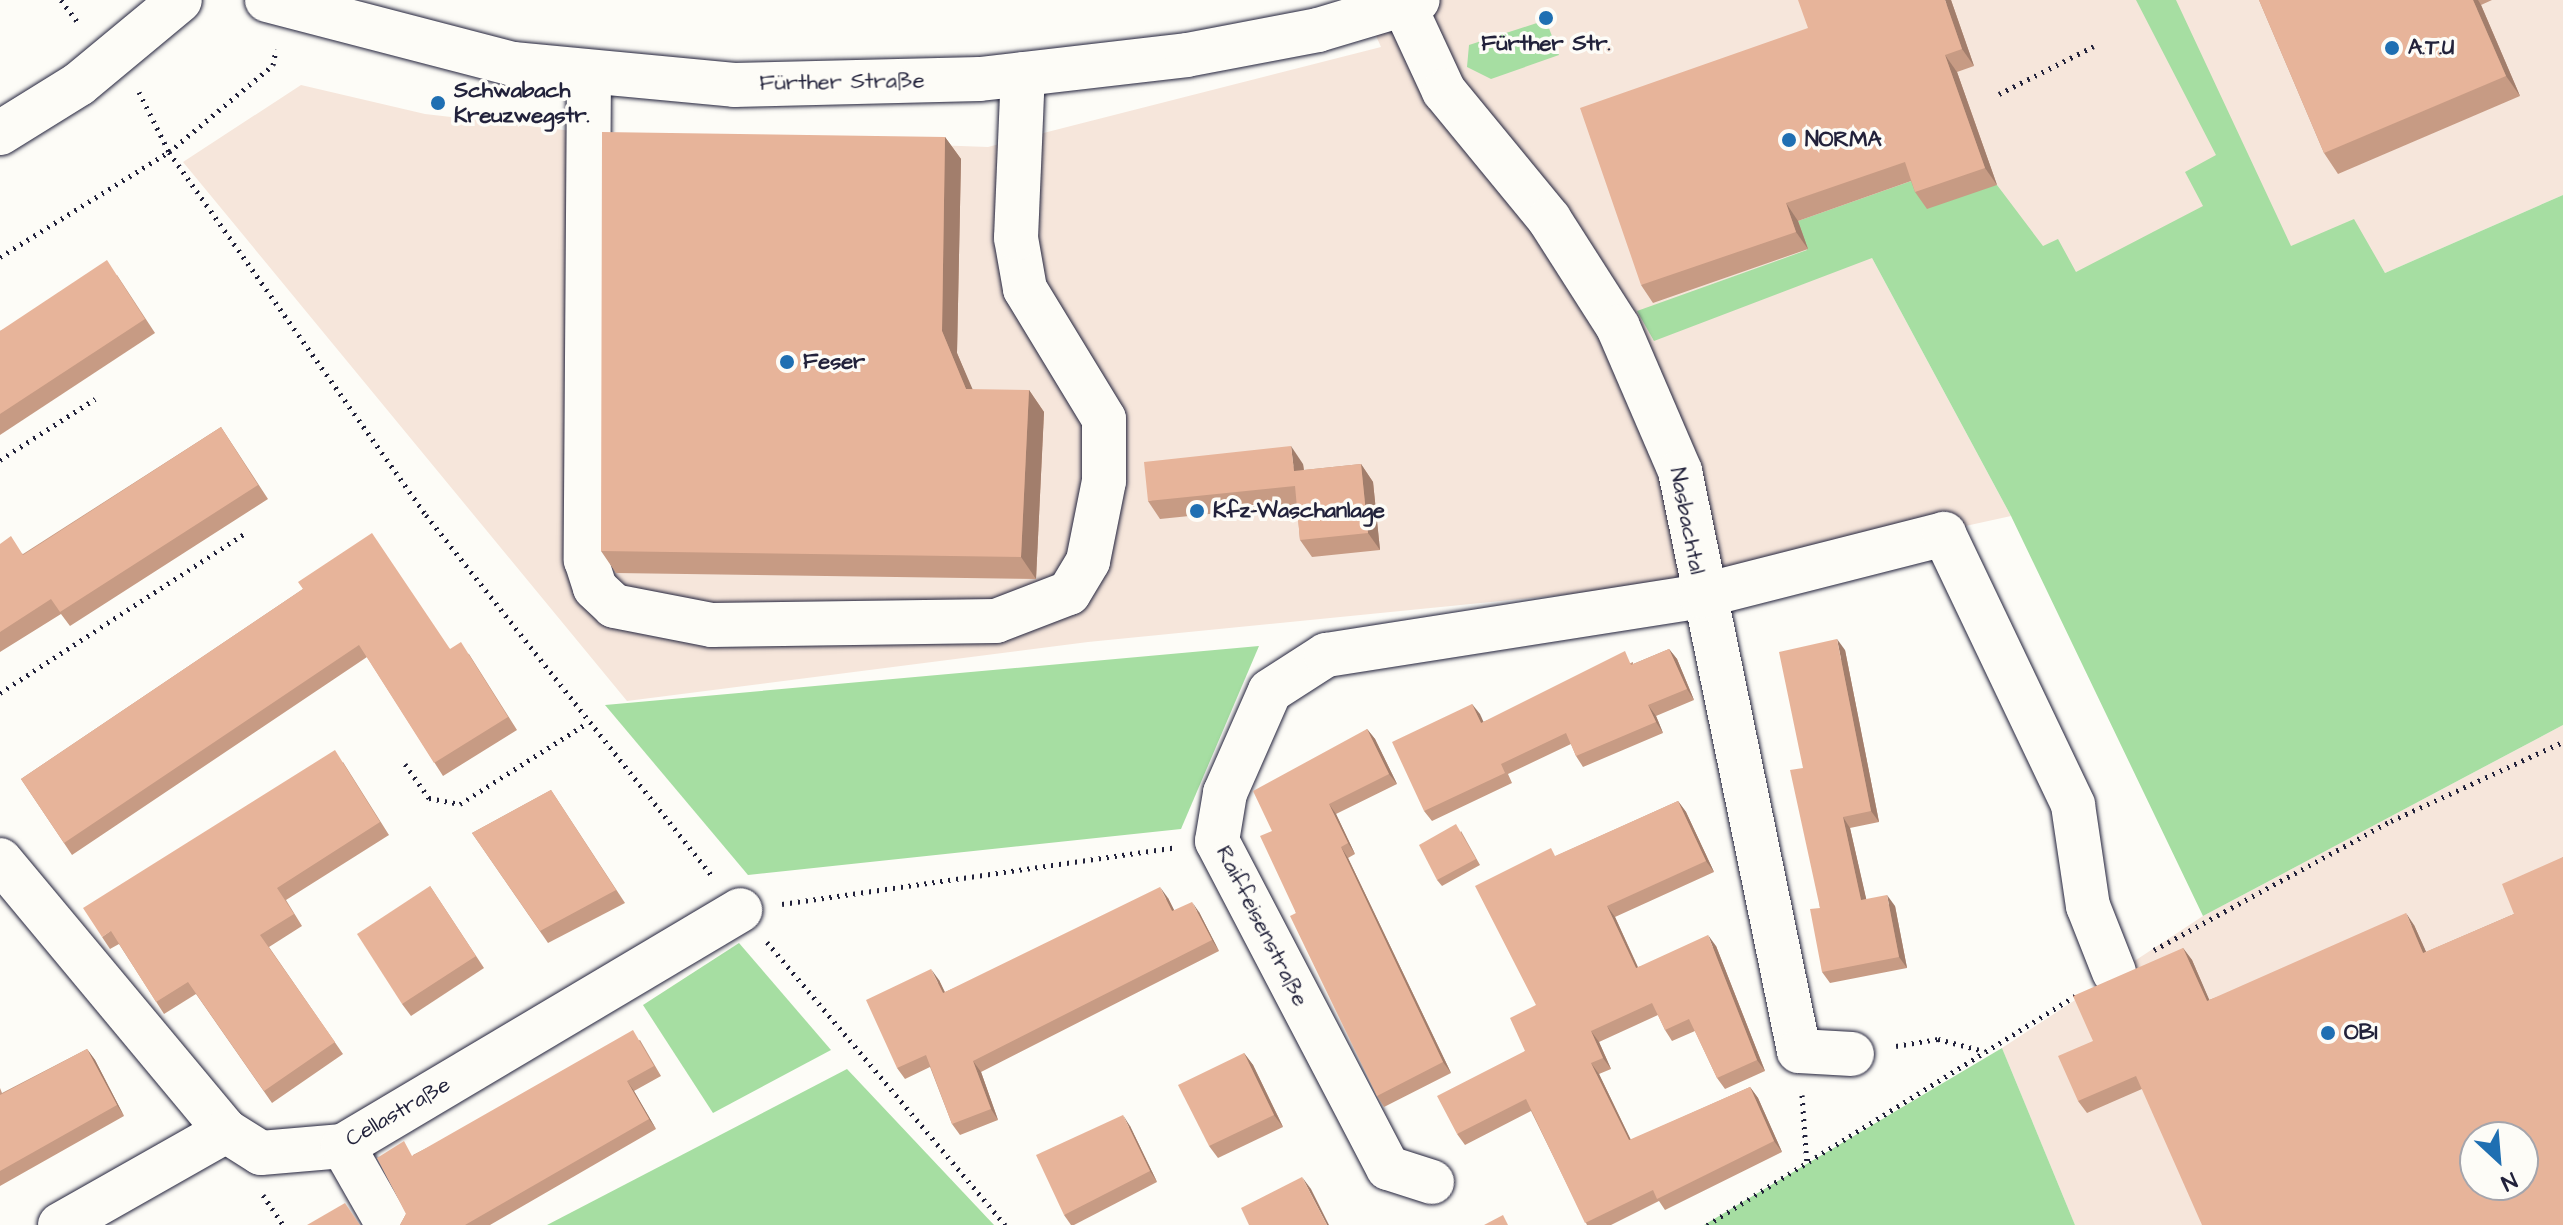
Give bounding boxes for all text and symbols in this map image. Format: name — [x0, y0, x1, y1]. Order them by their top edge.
marker: Fürther Str. — [1537, 9, 1555, 27]
place label: Fürther Str. — [1481, 31, 1611, 57]
place label: A.T.U — [2408, 35, 2454, 61]
marker: A.T.U — [2383, 39, 2401, 57]
street label: Fürther Straße — [759, 67, 925, 97]
place label: Schwabach Kreuzwegstr. — [454, 77, 590, 128]
marker: Schwabach Kreuzwegstr. — [429, 94, 447, 112]
place label: NORMA — [1805, 127, 1882, 153]
marker: NORMA — [1780, 131, 1798, 149]
place label: Feser — [803, 349, 865, 375]
marker: Feser — [778, 353, 796, 371]
street label: Nasbachtal — [1664, 466, 1710, 576]
place label: Kfz-Waschanlage — [1213, 498, 1385, 524]
marker: Kfz-Waschanlage — [1188, 502, 1206, 520]
street label: Raiffeisenstraße — [1210, 841, 1314, 1011]
place label: OBI — [2344, 1020, 2378, 1046]
marker: OBI — [2319, 1024, 2337, 1042]
street label: Cellastraße — [341, 1071, 455, 1153]
north arrow — [2459, 1121, 2539, 1201]
text: N — [2496, 1164, 2522, 1198]

